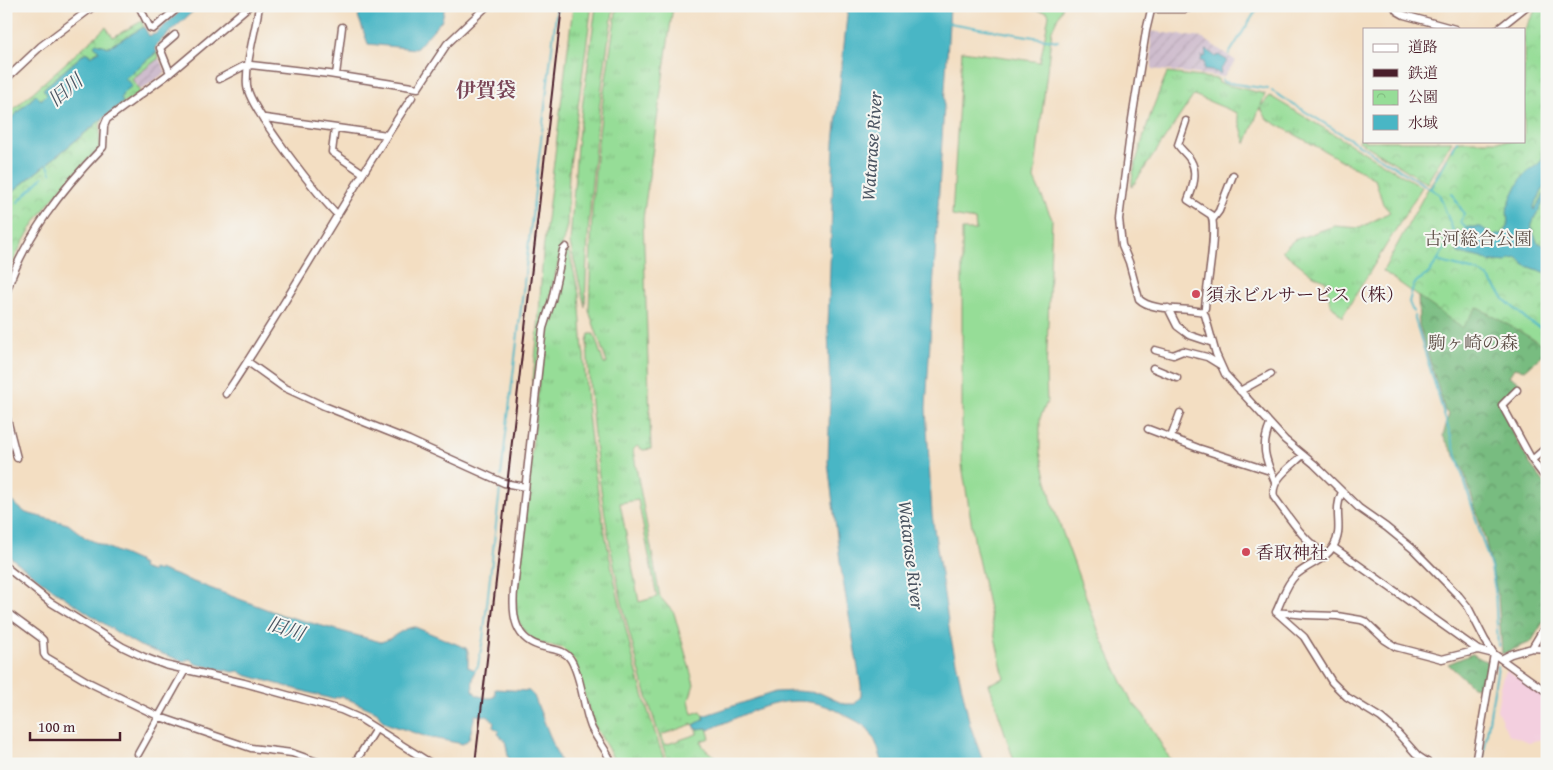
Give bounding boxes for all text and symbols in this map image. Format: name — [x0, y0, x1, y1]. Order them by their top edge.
legend — [1363, 28, 1526, 142]
text: 道路 — [1408, 36, 1438, 57]
text: 鉄道 — [1408, 62, 1438, 83]
water label: 旧川 — [41, 66, 90, 113]
district label: 伊賀袋 — [456, 75, 516, 104]
text: 公園 — [1408, 86, 1438, 107]
water label: Watarase River — [853, 89, 889, 202]
text: 水域 — [1408, 112, 1438, 133]
park label: 古河総合公園 — [1424, 225, 1532, 252]
place label: 須永ビルサービス（株） — [1206, 281, 1404, 308]
marker: 須永ビルサービス（株） — [1190, 288, 1202, 300]
park label: 駒ヶ崎の森 — [1428, 329, 1518, 356]
water label: Watarase River — [891, 499, 933, 612]
place label: 香取神社 — [1256, 539, 1328, 566]
marker: 香取神社 — [1240, 546, 1252, 558]
water label: 旧川 — [264, 609, 310, 648]
scale bar — [30, 710, 120, 742]
text: 100 m — [38, 716, 76, 737]

